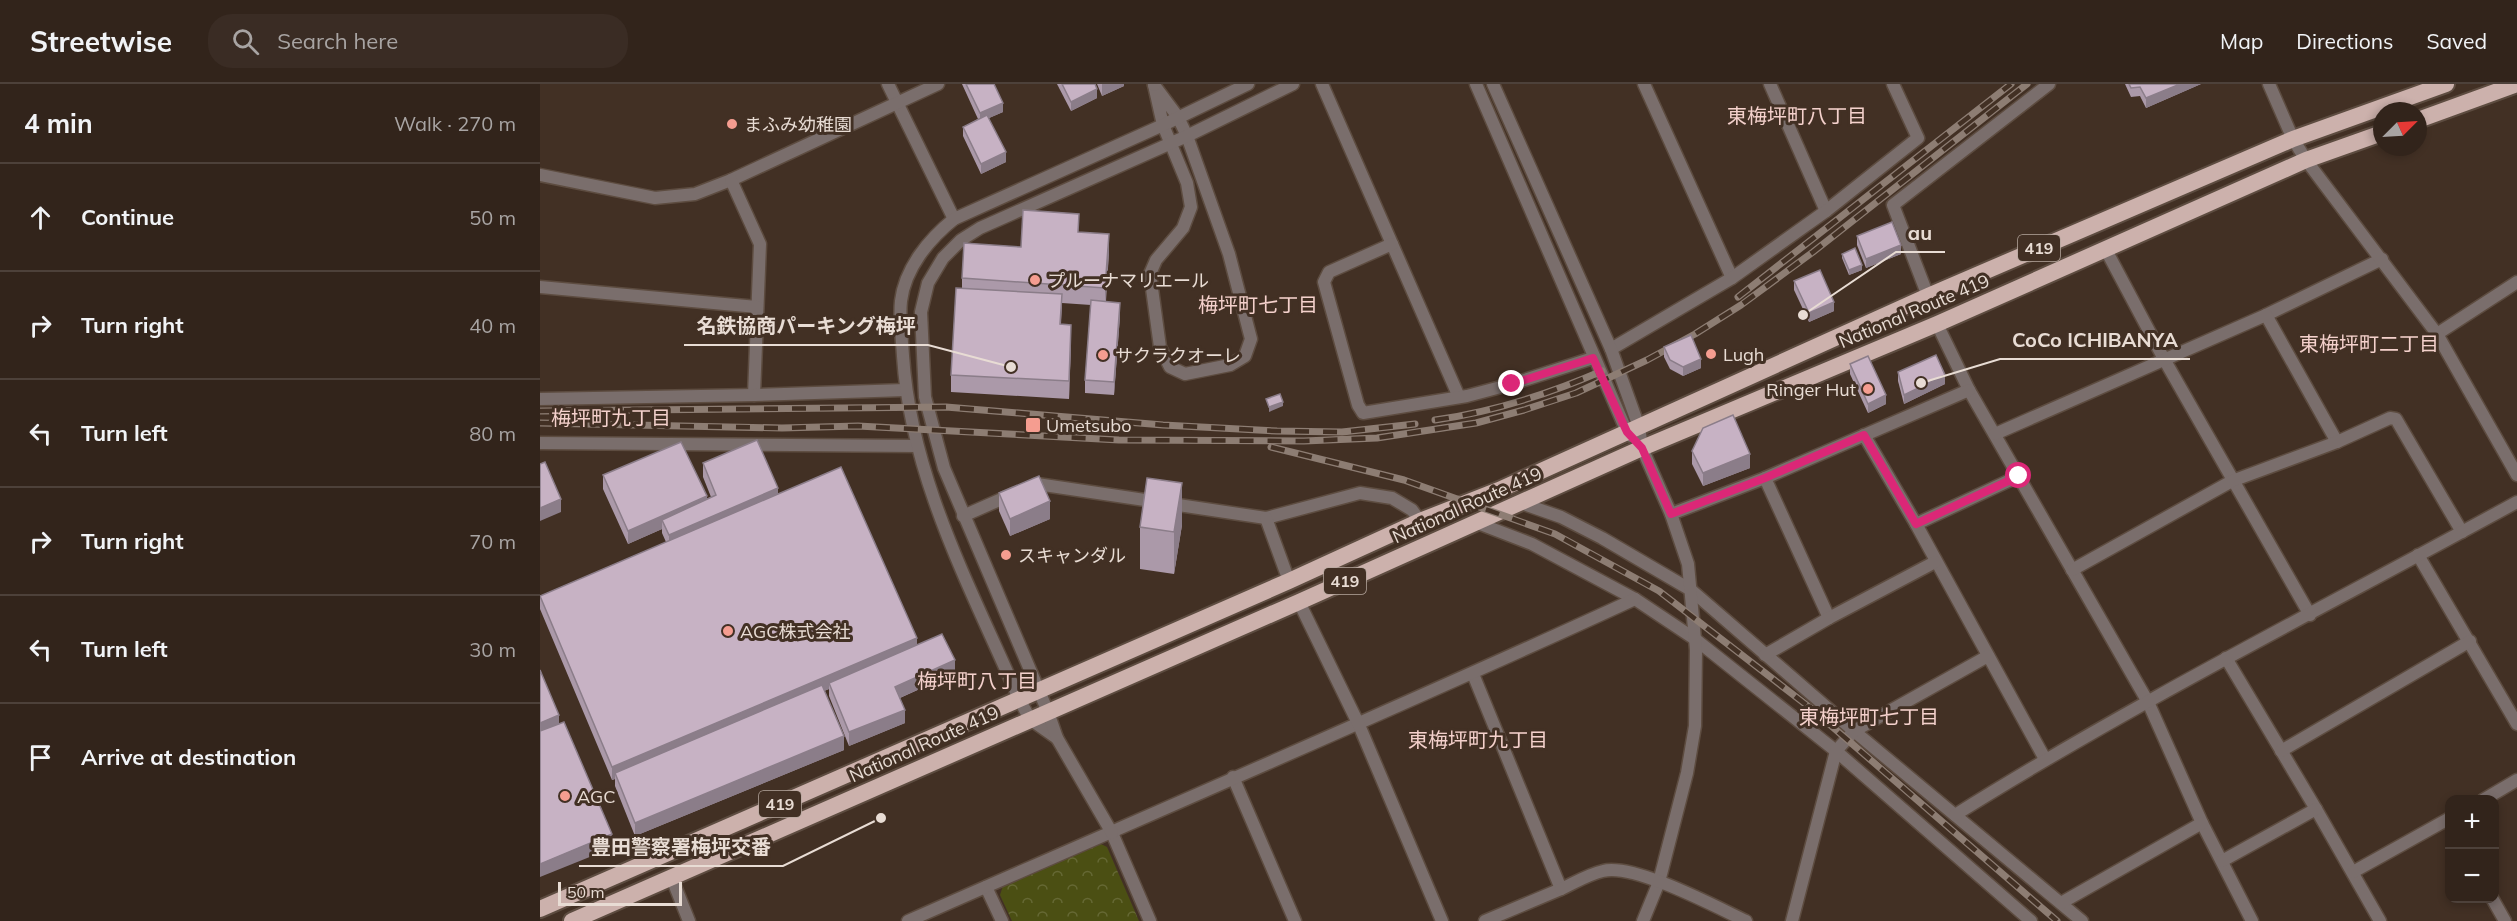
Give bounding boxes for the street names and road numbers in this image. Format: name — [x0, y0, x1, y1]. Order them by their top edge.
road number: 419 — [2018, 235, 2060, 261]
street label: National Route 419 — [1835, 269, 1993, 353]
street label: National Route 419 — [1389, 462, 1545, 548]
road number: 419 — [1324, 568, 1366, 594]
street label: National Route 419 — [846, 701, 1002, 787]
road number: 419 — [759, 791, 801, 817]

